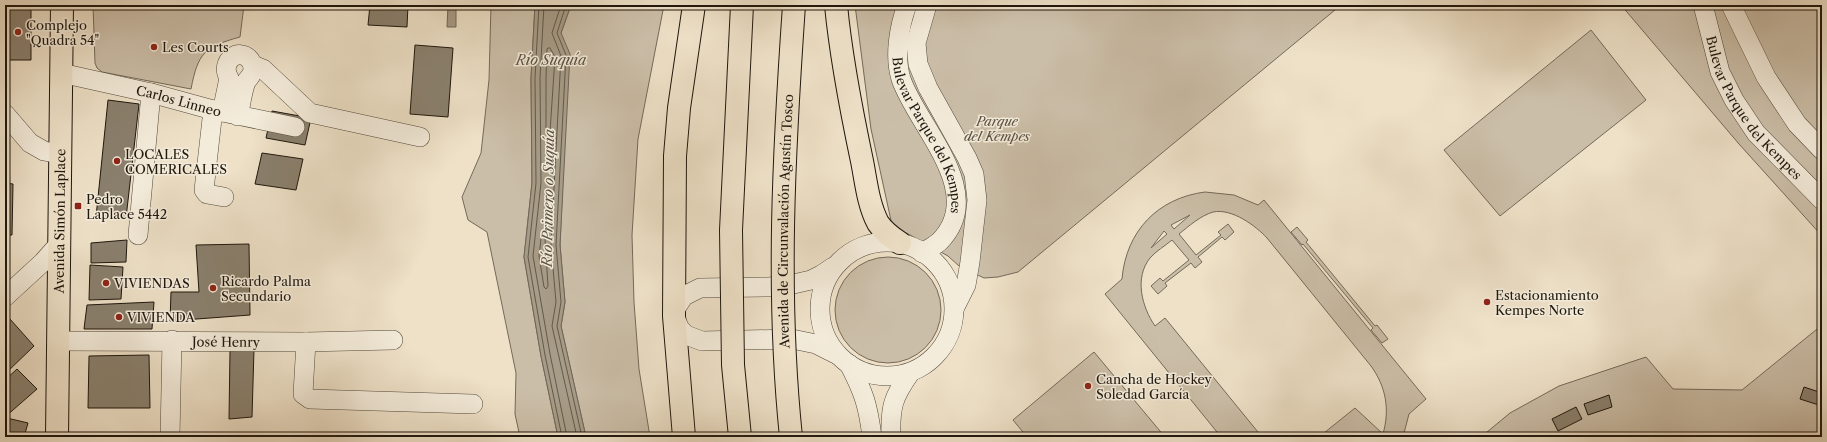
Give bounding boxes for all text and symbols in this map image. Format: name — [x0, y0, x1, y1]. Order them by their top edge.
place label: Complejo "Quadra 54" — [26, 17, 99, 48]
marker: Complejo "Quadra 54" — [13, 27, 23, 37]
street label: Bulevar Parque del Kempes — [1703, 34, 1805, 183]
place label: Les Courts — [162, 39, 229, 55]
marker: Les Courts — [149, 42, 159, 52]
water label: Río Suquía — [515, 51, 587, 69]
street label: Bulevar Parque del Kempes — [890, 56, 964, 215]
street label: Carlos Linneo — [135, 82, 223, 120]
street label: Avenida de Circunvalación Agustín Tosco — [775, 94, 796, 350]
park label: Parque del Kempes — [964, 113, 1030, 144]
water label: Río Primero o Suquía — [538, 128, 558, 268]
place label: LOCALES COMERICALES — [125, 146, 227, 177]
street label: Avenida Simón Laplace — [51, 149, 68, 294]
marker: LOCALES COMERICALES — [112, 156, 122, 166]
place label: Pedro Laplace 5442 — [86, 191, 167, 222]
marker: Pedro Laplace 5442 — [73, 201, 83, 211]
place label: Ricardo Palma Secundario — [221, 273, 311, 304]
place label: VIVIENDAS — [113, 275, 190, 291]
marker: VIVIENDAS — [101, 278, 111, 288]
marker: Ricardo Palma Secundario — [208, 283, 218, 293]
place label: Estacionamiento Kempes Norte — [1495, 287, 1599, 318]
marker: Estacionamiento Kempes Norte — [1482, 297, 1492, 307]
place label: VIVIENDA — [126, 309, 195, 325]
marker: VIVIENDA — [114, 312, 124, 322]
street label: José Henry — [190, 334, 261, 350]
place label: Cancha de Hockey Soledad García — [1096, 371, 1212, 402]
marker: Cancha de Hockey Soledad García — [1083, 381, 1093, 391]

